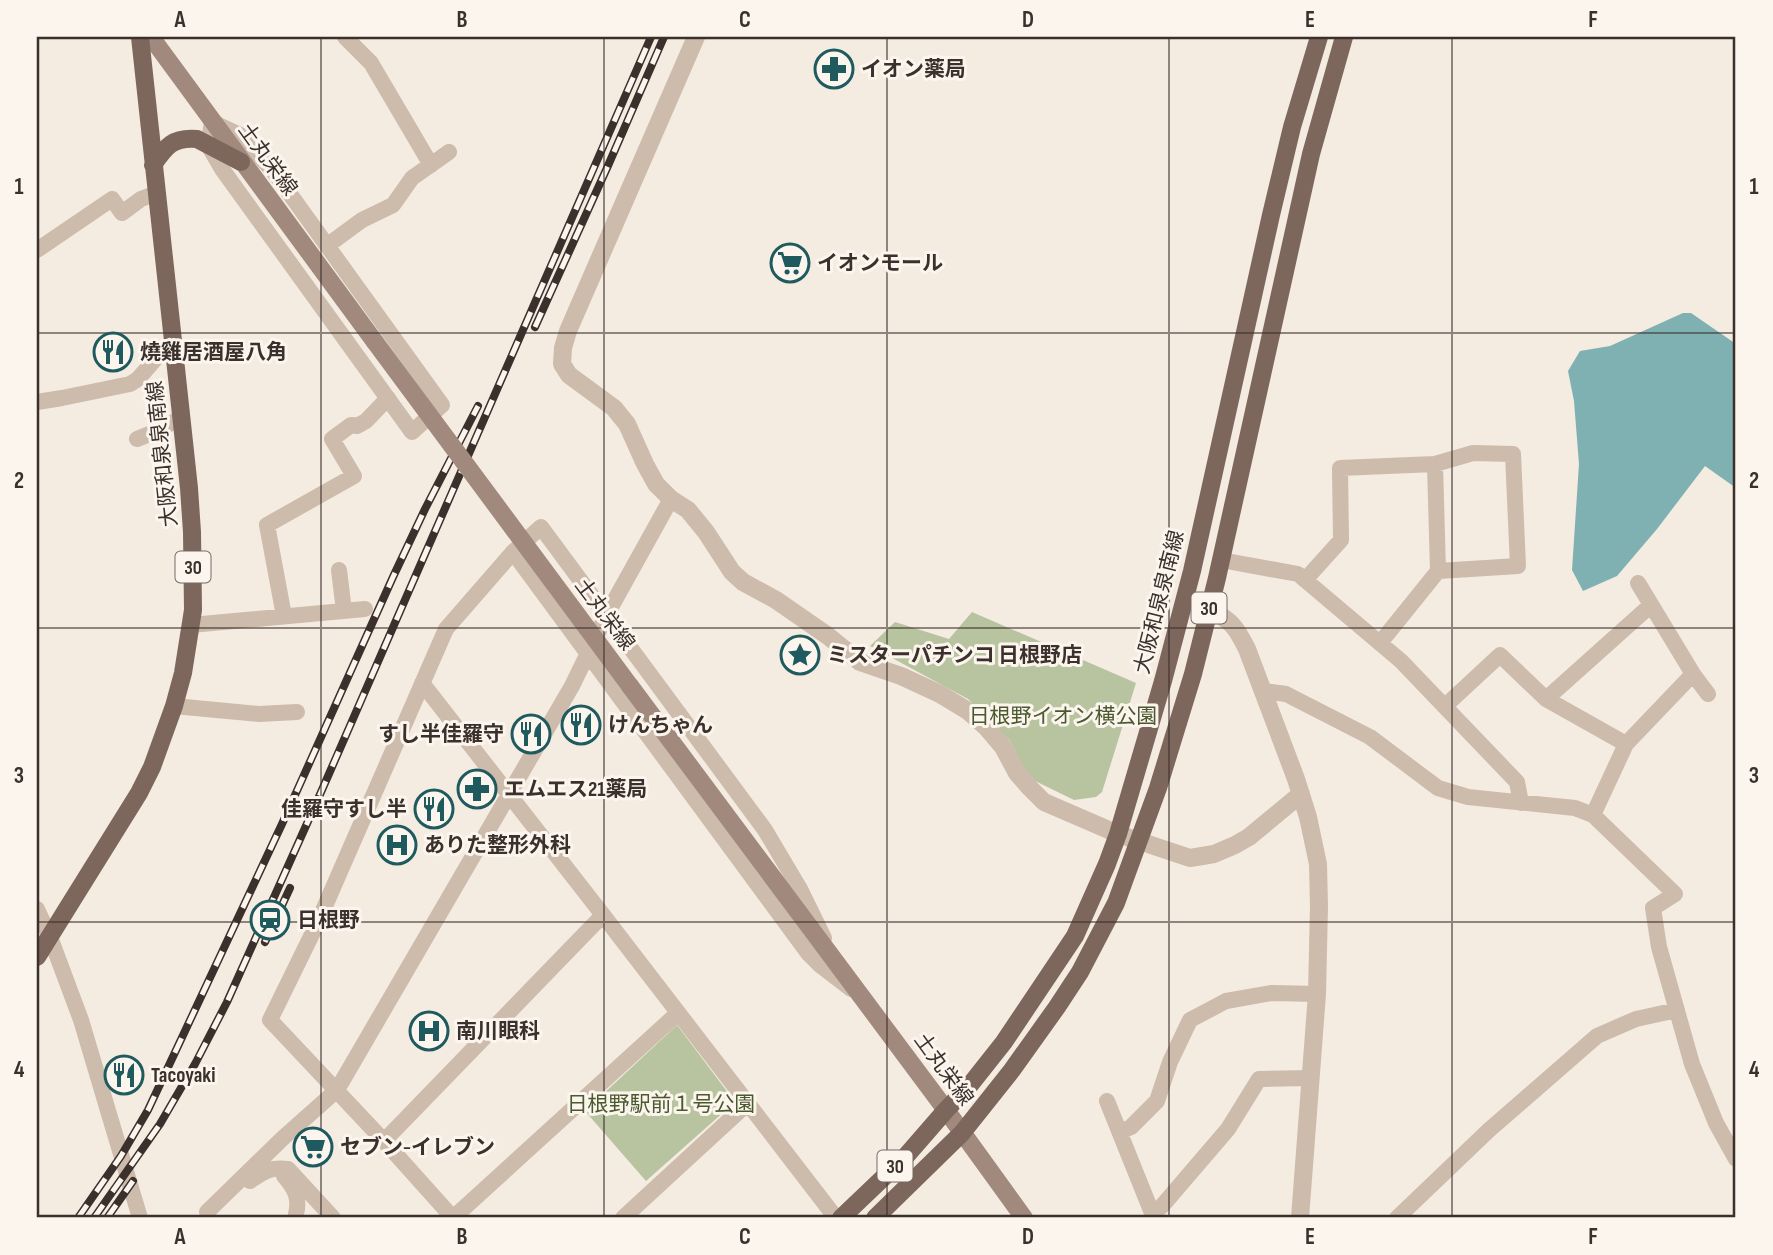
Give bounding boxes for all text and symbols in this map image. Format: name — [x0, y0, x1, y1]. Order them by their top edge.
text: A — [174, 6, 187, 34]
text: B — [457, 6, 468, 34]
text: C — [739, 6, 751, 34]
text: D — [1022, 6, 1034, 34]
text: E — [1305, 6, 1315, 34]
text: F — [1588, 6, 1598, 34]
pharmacy icon: イオン薬局 — [813, 48, 855, 90]
place label: イオン薬局 — [861, 57, 966, 82]
street label: 土丸栄線 — [233, 118, 302, 201]
text: 1 — [14, 173, 24, 201]
text: 1 — [1749, 173, 1759, 201]
supermarket icon: イオンモール — [769, 242, 811, 284]
place label: イオンモール — [817, 251, 943, 276]
restaurant icon: 燒雞居酒屋八角 — [92, 331, 134, 373]
place label: 燒雞居酒屋八角 — [140, 340, 287, 365]
street label: 大阪和泉泉南線 — [142, 380, 183, 528]
text: 2 — [14, 467, 24, 495]
text: 2 — [1749, 467, 1759, 495]
street label: 大阪和泉泉南線 — [1130, 528, 1189, 676]
road number: 30 — [176, 552, 210, 582]
street label: 土丸栄線 — [569, 573, 640, 655]
road number: 30 — [1192, 593, 1226, 624]
place icon: ミスターパチンコ 日根野店 — [779, 634, 821, 676]
place label: ミスターパチンコ 日根野店 — [827, 643, 1082, 668]
restaurant icon: けんちゃん — [560, 704, 602, 746]
park label: 日根野イオン横公園 — [969, 704, 1158, 729]
restaurant icon: すし半佳羅守 — [510, 713, 552, 755]
place label: けんちゃん — [608, 713, 713, 738]
place label: すし半佳羅守 — [378, 722, 504, 747]
text: 3 — [14, 762, 24, 790]
text: 3 — [1749, 762, 1759, 790]
pharmacy icon: エムエス21薬局 — [456, 768, 498, 810]
place label: エムエス21薬局 — [504, 777, 647, 802]
restaurant icon: 佳羅守すし半 — [413, 788, 455, 830]
place label: 佳羅守すし半 — [281, 797, 407, 822]
hospital icon: ありた整形外科 — [376, 824, 418, 866]
place label: ありた整形外科 — [424, 833, 571, 858]
station icon: 日根野 — [249, 899, 291, 941]
place label: 日根野 — [297, 908, 360, 933]
hospital icon: 南川眼科 — [408, 1010, 450, 1052]
place label: 南川眼科 — [456, 1019, 540, 1044]
street label: 土丸栄線 — [909, 1028, 978, 1111]
restaurant icon: Tacoyaki — [103, 1054, 145, 1096]
text: 4 — [14, 1056, 25, 1084]
text: 4 — [1749, 1056, 1760, 1084]
place label: Tacoyaki — [151, 1063, 215, 1088]
park label: 日根野駅前１号公園 — [567, 1092, 756, 1117]
supermarket icon: セブン-イレブン — [292, 1126, 334, 1168]
place label: セブン-イレブン — [340, 1135, 495, 1160]
road number: 30 — [878, 1150, 912, 1182]
text: A — [174, 1223, 187, 1251]
text: B — [457, 1223, 468, 1251]
text: C — [739, 1223, 751, 1251]
text: D — [1022, 1223, 1034, 1251]
text: E — [1305, 1223, 1315, 1251]
text: F — [1588, 1223, 1598, 1251]

